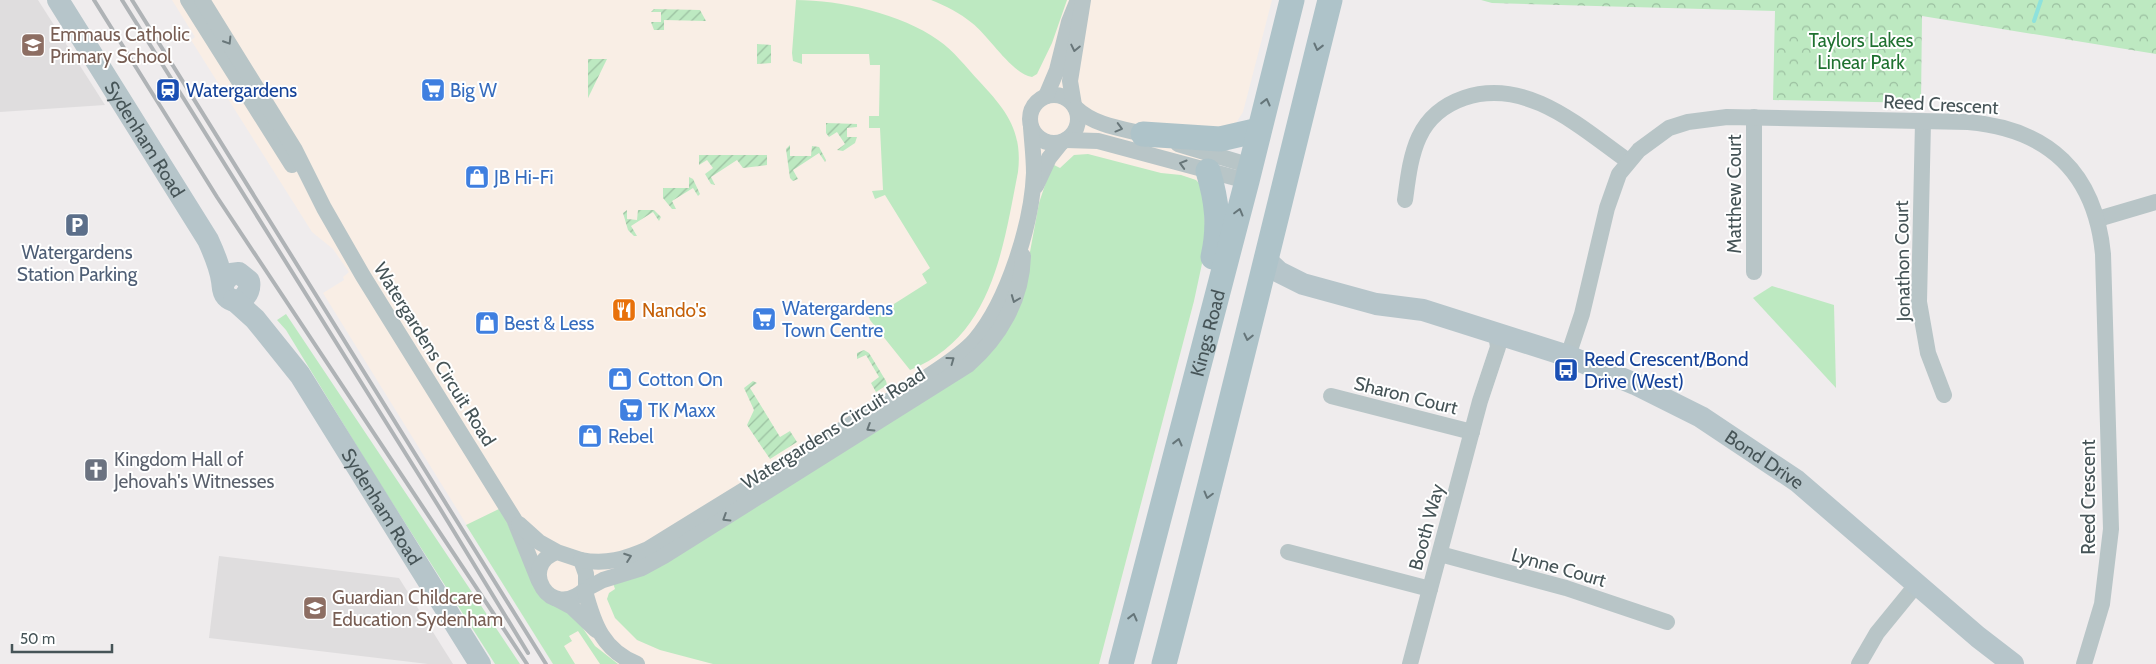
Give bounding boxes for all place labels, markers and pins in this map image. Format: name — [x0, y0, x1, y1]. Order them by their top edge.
place label: Emmaus Catholic Primary School — [50, 23, 190, 68]
school or university icon: Emmaus Catholic Primary School — [20, 32, 46, 58]
station icon: Watergardens — [155, 77, 181, 103]
supermarket icon: Big W — [420, 77, 446, 103]
place label: Watergardens — [186, 79, 297, 102]
place label: Big W — [450, 79, 497, 102]
shop icon: JB Hi-Fi — [464, 164, 490, 190]
place label: JB Hi-Fi — [493, 166, 554, 189]
parking icon: Watergardens Station Parking — [64, 212, 90, 238]
place label: Watergardens Station Parking — [17, 241, 138, 286]
restaurant icon: Nando's — [611, 297, 637, 323]
place label: Watergardens Town Centre — [782, 297, 893, 342]
place label: Nando's — [642, 299, 707, 322]
supermarket icon: Watergardens Town Centre — [751, 306, 777, 332]
shop icon: Best & Less — [474, 310, 500, 336]
place label: Best & Less — [504, 312, 594, 335]
place label: Reed Crescent/Bond Drive (West) — [1584, 348, 1748, 393]
bus stop icon: Reed Crescent/Bond Drive (West) — [1553, 357, 1579, 383]
shop icon: Cotton On — [607, 366, 633, 392]
place label: Cotton On — [638, 368, 723, 391]
supermarket icon: TK Maxx — [618, 397, 644, 423]
place label: TK Maxx — [648, 399, 716, 422]
shop icon: Rebel — [577, 423, 603, 449]
place label: Rebel — [608, 425, 654, 448]
place label: Kingdom Hall of Jehovah's Witnesses — [113, 448, 274, 493]
church icon: Kingdom Hall of Jehovah's Witnesses — [83, 457, 109, 483]
place label: Guardian Childcare Education Sydenham — [332, 586, 503, 631]
school or university icon: Guardian Childcare Education Sydenham — [302, 595, 328, 621]

